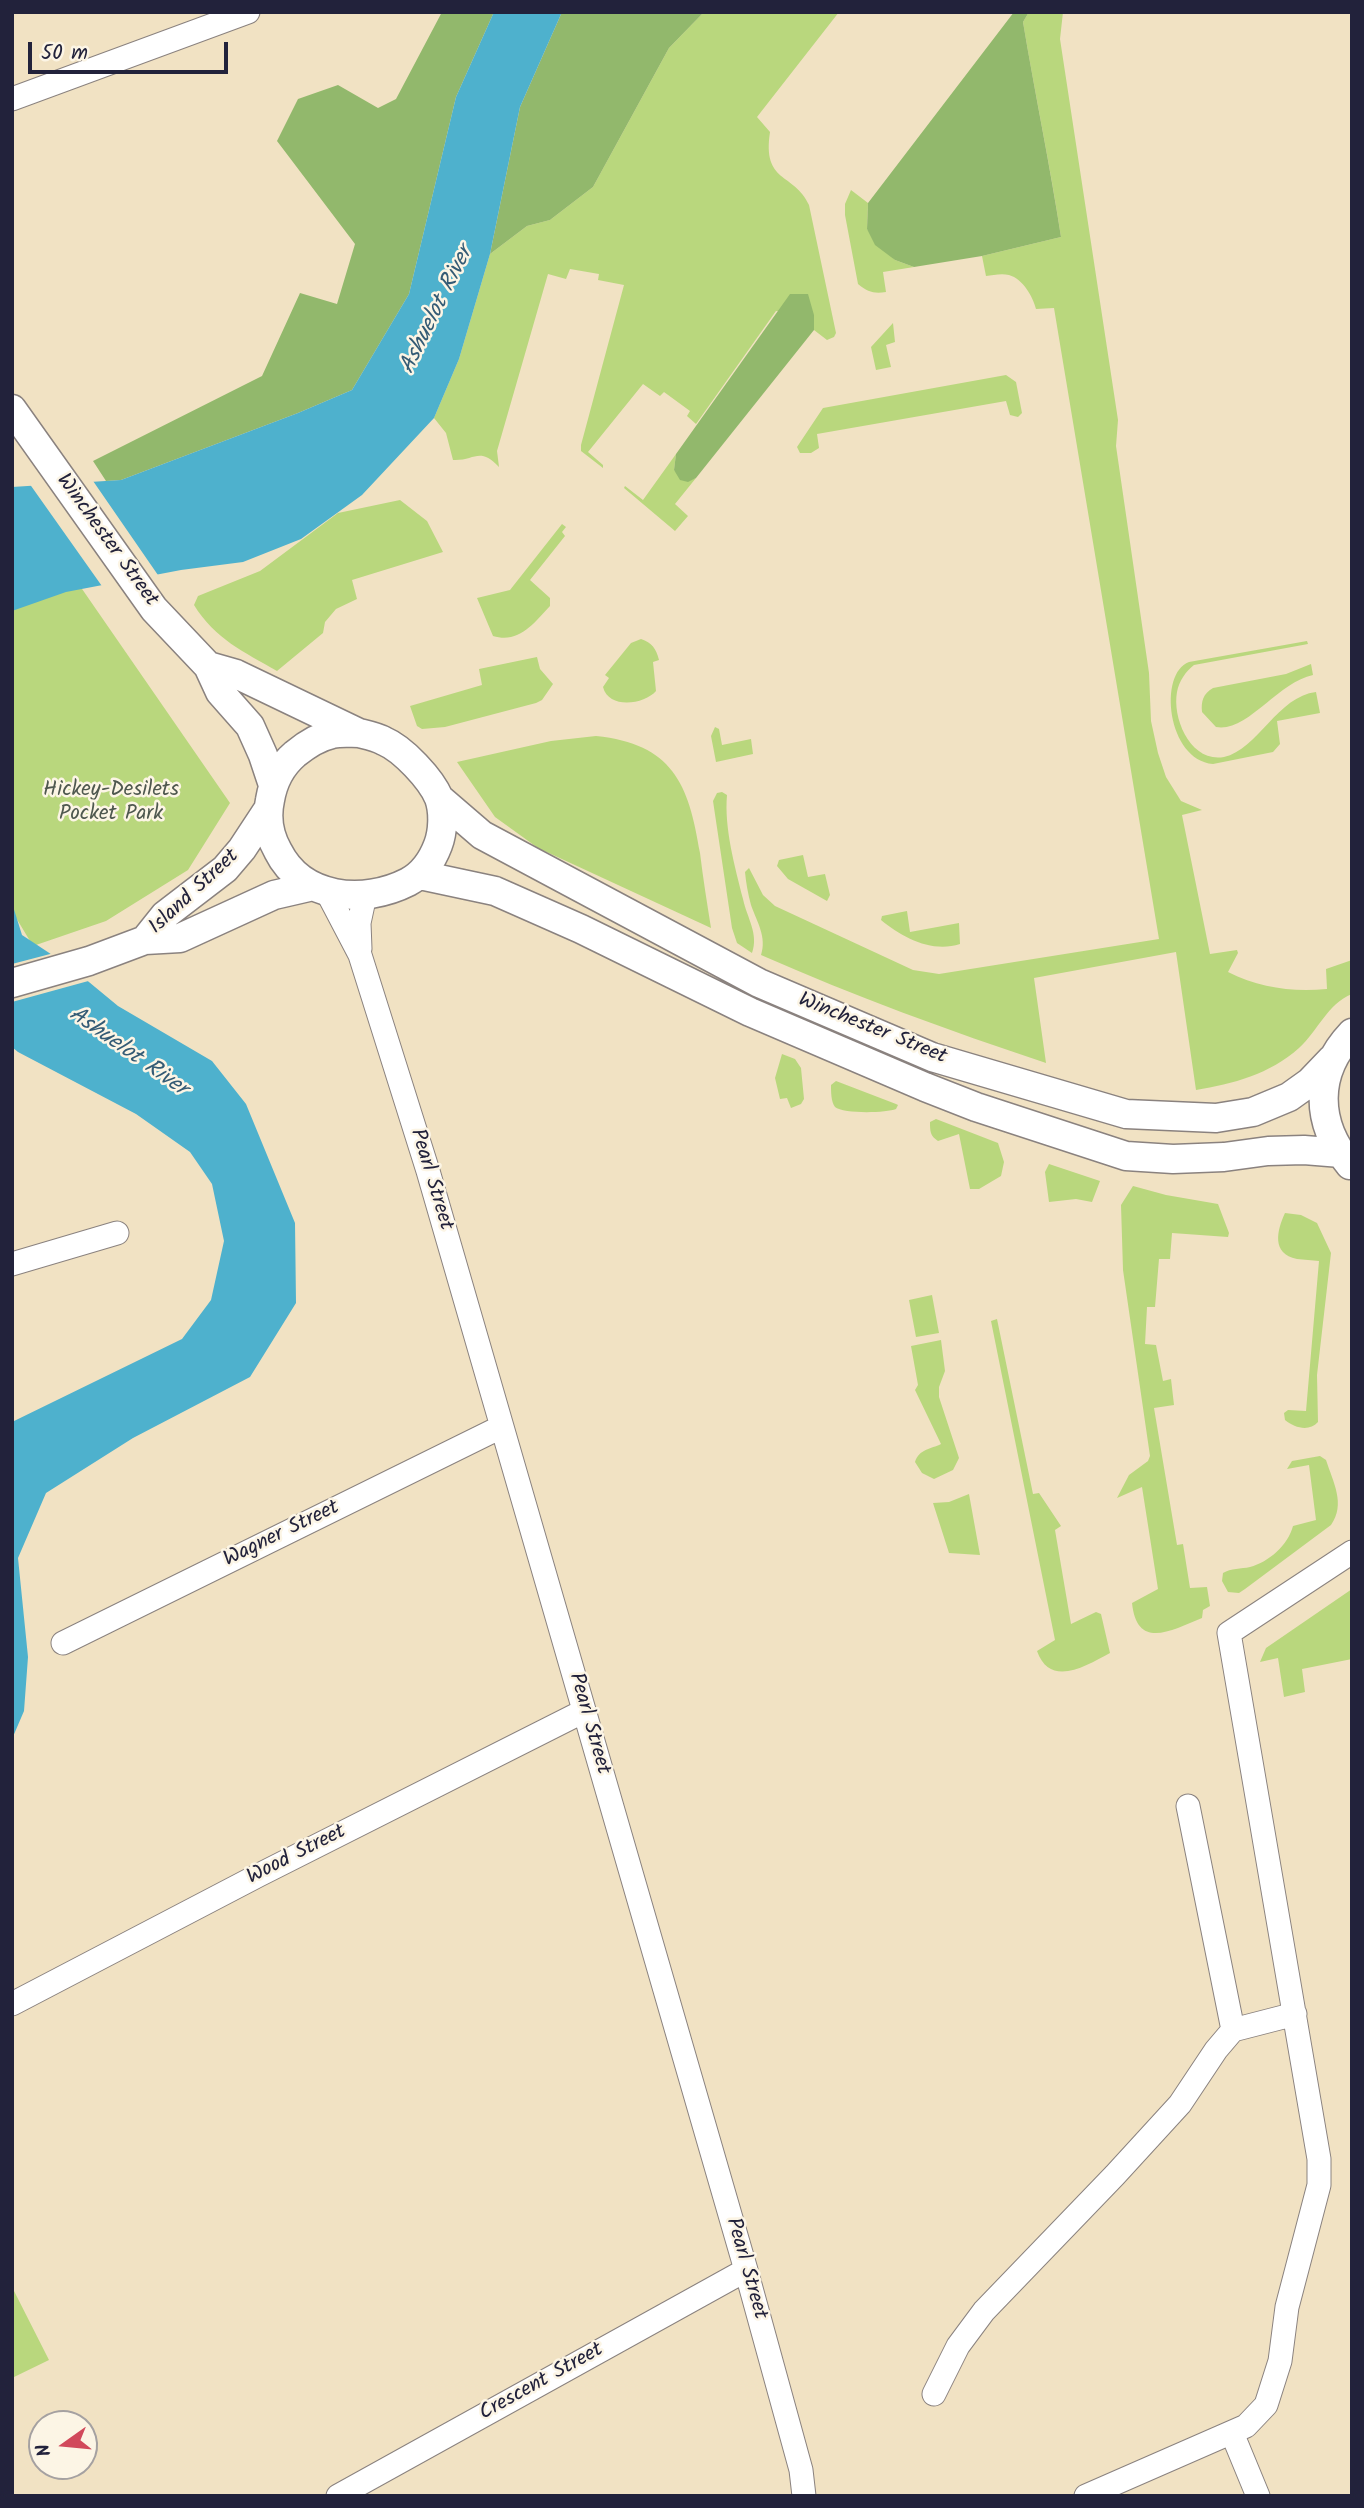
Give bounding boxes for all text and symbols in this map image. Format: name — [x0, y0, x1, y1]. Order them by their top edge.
scale bar — [32, 28, 231, 72]
text: 50 m — [41, 37, 88, 70]
water label: Ashuelot River — [395, 243, 481, 379]
street label: Winchester Street — [49, 470, 163, 612]
park label: Hickey-Desilets Pocket Park — [43, 778, 179, 828]
street label: Island Street — [145, 845, 245, 941]
street label: Winchester Street — [794, 989, 950, 1071]
water label: Ashuelot River — [62, 1002, 192, 1104]
street label: Pearl Street — [403, 1126, 457, 1234]
street label: Wagner Street — [220, 1496, 344, 1574]
street label: Pearl Street — [561, 1670, 615, 1778]
street label: Wood Street — [243, 1820, 351, 1892]
street label: Pearl Street — [718, 2215, 772, 2323]
street label: Crescent Street — [476, 2339, 608, 2427]
north arrow — [28, 2410, 98, 2480]
text: N — [29, 2440, 61, 2460]

